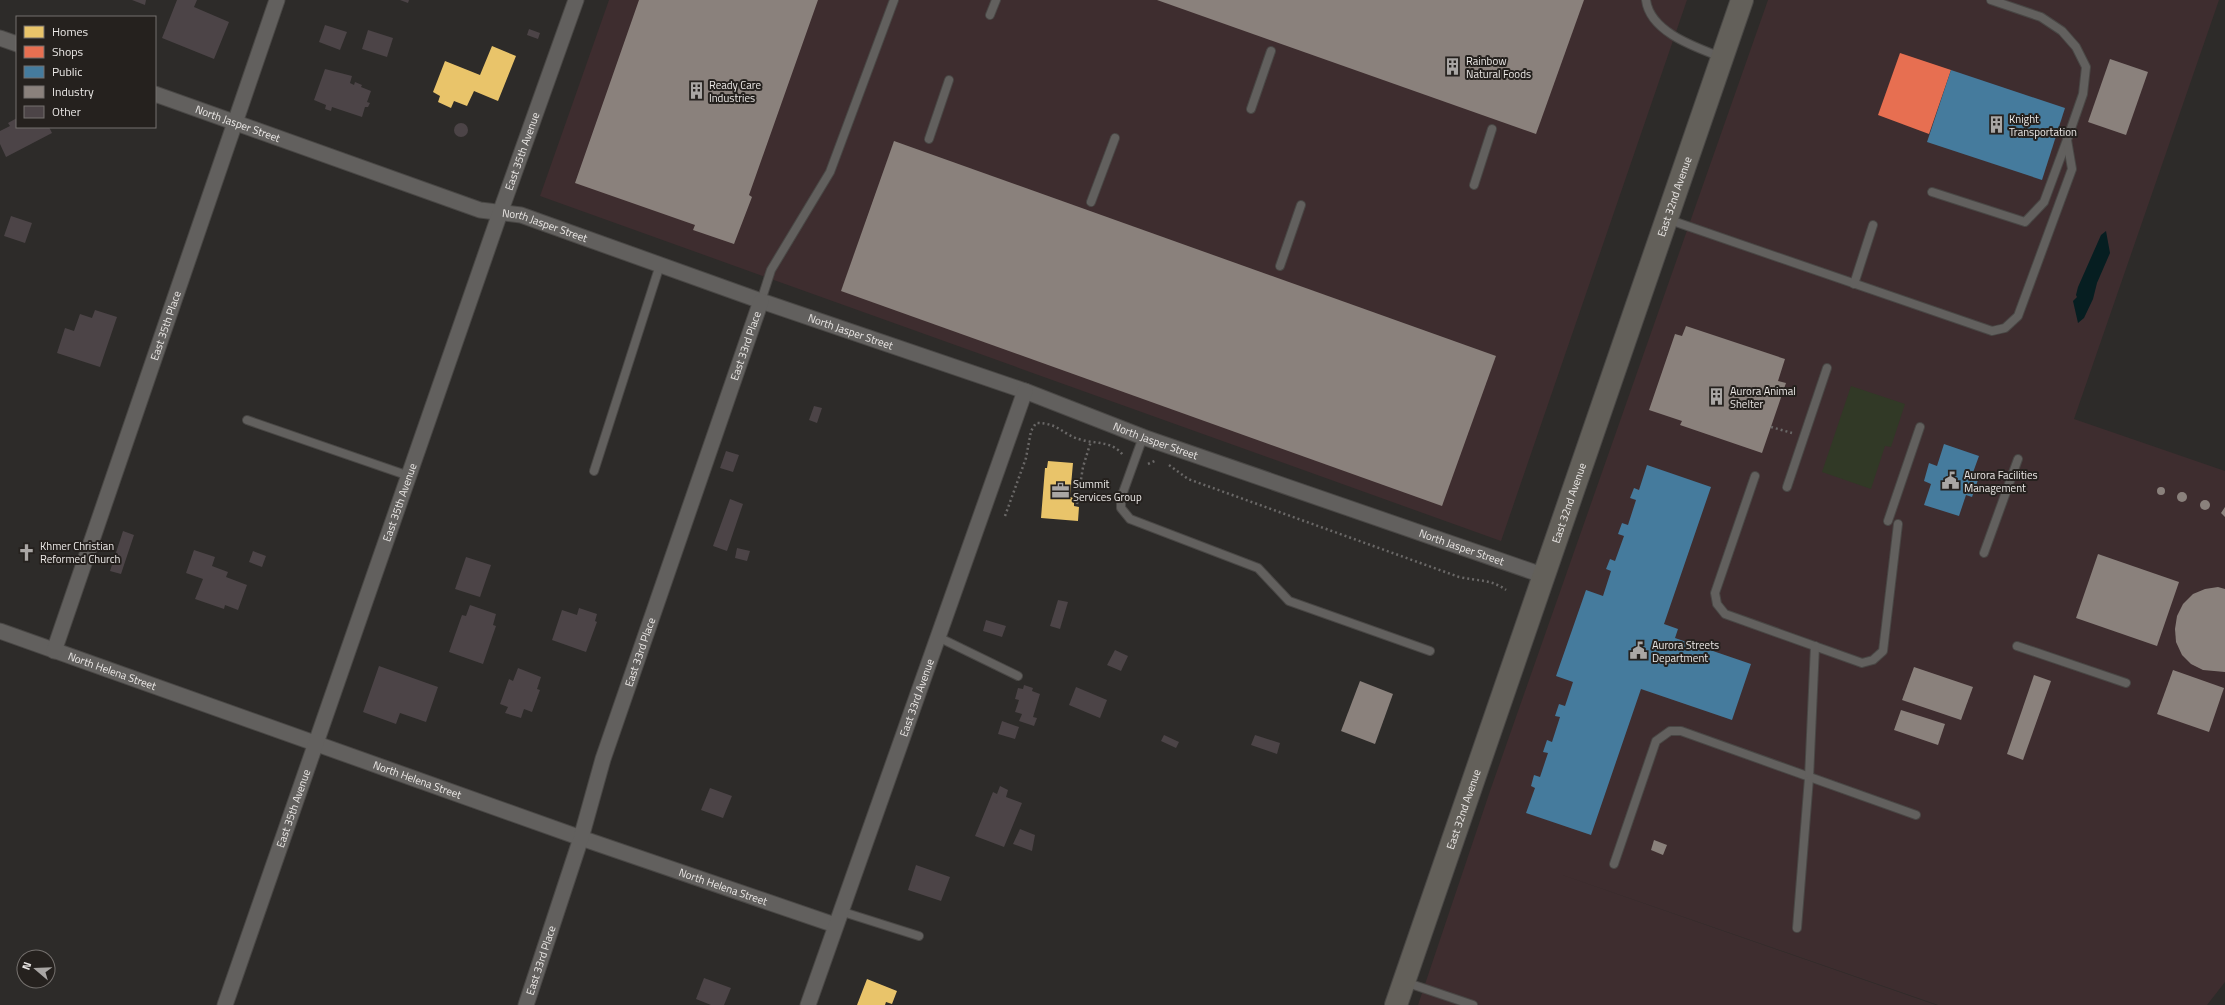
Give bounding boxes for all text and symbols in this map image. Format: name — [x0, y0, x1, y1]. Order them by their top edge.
legend — [16, 16, 156, 128]
text: Homes — [52, 22, 88, 41]
text: Shops — [52, 42, 84, 61]
place label: Rainbow Natural Foods — [1466, 53, 1531, 82]
building icon: Rainbow Natural Foods — [1443, 57, 1463, 77]
text: Public — [52, 62, 82, 81]
place label: Ready Care Industries — [709, 77, 761, 106]
building icon: Ready Care Industries — [686, 81, 706, 101]
text: Industry — [52, 82, 94, 101]
street label: North Jasper Street — [193, 101, 283, 146]
text: Other — [52, 102, 81, 121]
street label: East 35th Avenue — [501, 109, 544, 193]
place label: Knight Transportation — [2009, 111, 2077, 140]
building icon: Knight Transportation — [1986, 115, 2006, 135]
street label: East 32nd Avenue — [1653, 154, 1696, 239]
street label: North Jasper Street — [501, 205, 590, 246]
street label: East 35th Place — [146, 288, 185, 362]
street label: East 33rd Place — [726, 309, 765, 382]
street label: North Jasper Street — [806, 310, 895, 354]
place label: Aurora Animal Shelter — [1730, 383, 1796, 412]
building icon: Aurora Animal Shelter — [1707, 387, 1727, 407]
street label: North Jasper Street — [1111, 418, 1200, 463]
street label: East 32nd Avenue — [1548, 460, 1590, 545]
street label: East 35th Avenue — [378, 461, 421, 544]
place label: Aurora Facilities Management — [1964, 467, 2038, 496]
public building icon: Aurora Facilities Management — [1941, 471, 1961, 491]
place label: Summit Services Group — [1073, 476, 1142, 505]
office icon: Summit Services Group — [1050, 480, 1070, 500]
street label: North Jasper Street — [1417, 525, 1506, 569]
place label: Khmer Christian Reformed Church — [40, 538, 121, 567]
church icon: Khmer Christian Reformed Church — [17, 542, 37, 562]
street label: East 33rd Place — [621, 615, 659, 689]
place label: Aurora Streets Department — [1652, 637, 1719, 666]
public building icon: Aurora Streets Department — [1629, 641, 1649, 661]
street label: North Helena Street — [66, 648, 158, 694]
street label: East 33rd Avenue — [895, 656, 938, 739]
street label: North Helena Street — [371, 757, 464, 803]
street label: East 35th Avenue — [272, 767, 314, 850]
street label: East 32nd Avenue — [1442, 767, 1485, 852]
street label: North Helena Street — [677, 864, 770, 909]
street label: East 33rd Place — [522, 923, 560, 997]
north arrow — [16, 949, 56, 989]
text: N — [18, 960, 35, 972]

